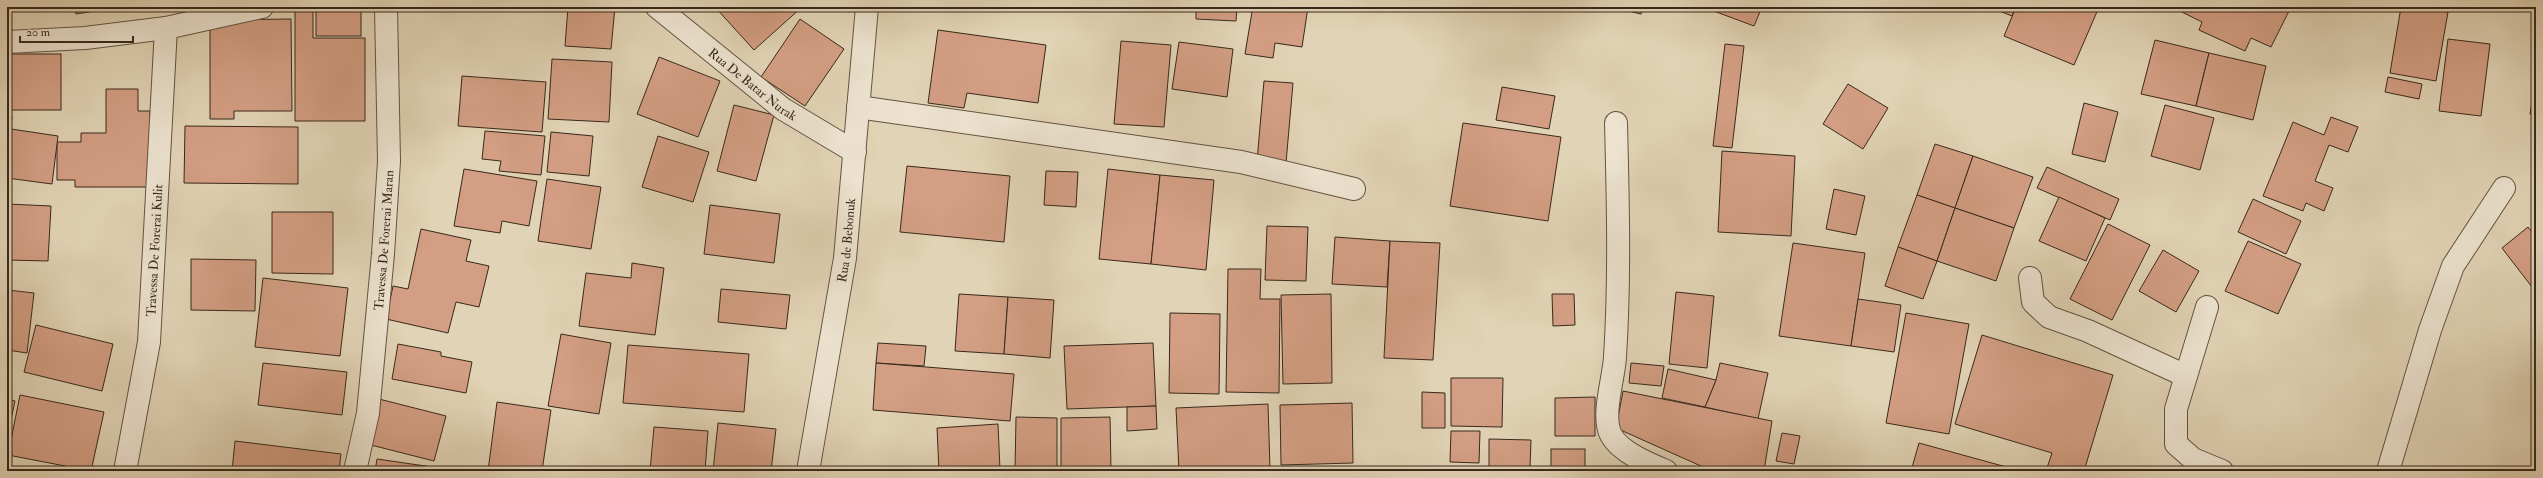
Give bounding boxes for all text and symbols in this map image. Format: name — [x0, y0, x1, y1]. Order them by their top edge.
scale bar — [20, 18, 133, 44]
text: 20 m — [26, 25, 51, 40]
street label: Rua De Batar Nurak — [705, 45, 800, 125]
street label: Travessa De Forerai Maran — [371, 169, 397, 311]
street label: Travessa De Forerai Kulit — [143, 184, 167, 317]
street label: Rua de Bebonuk — [834, 197, 859, 284]

